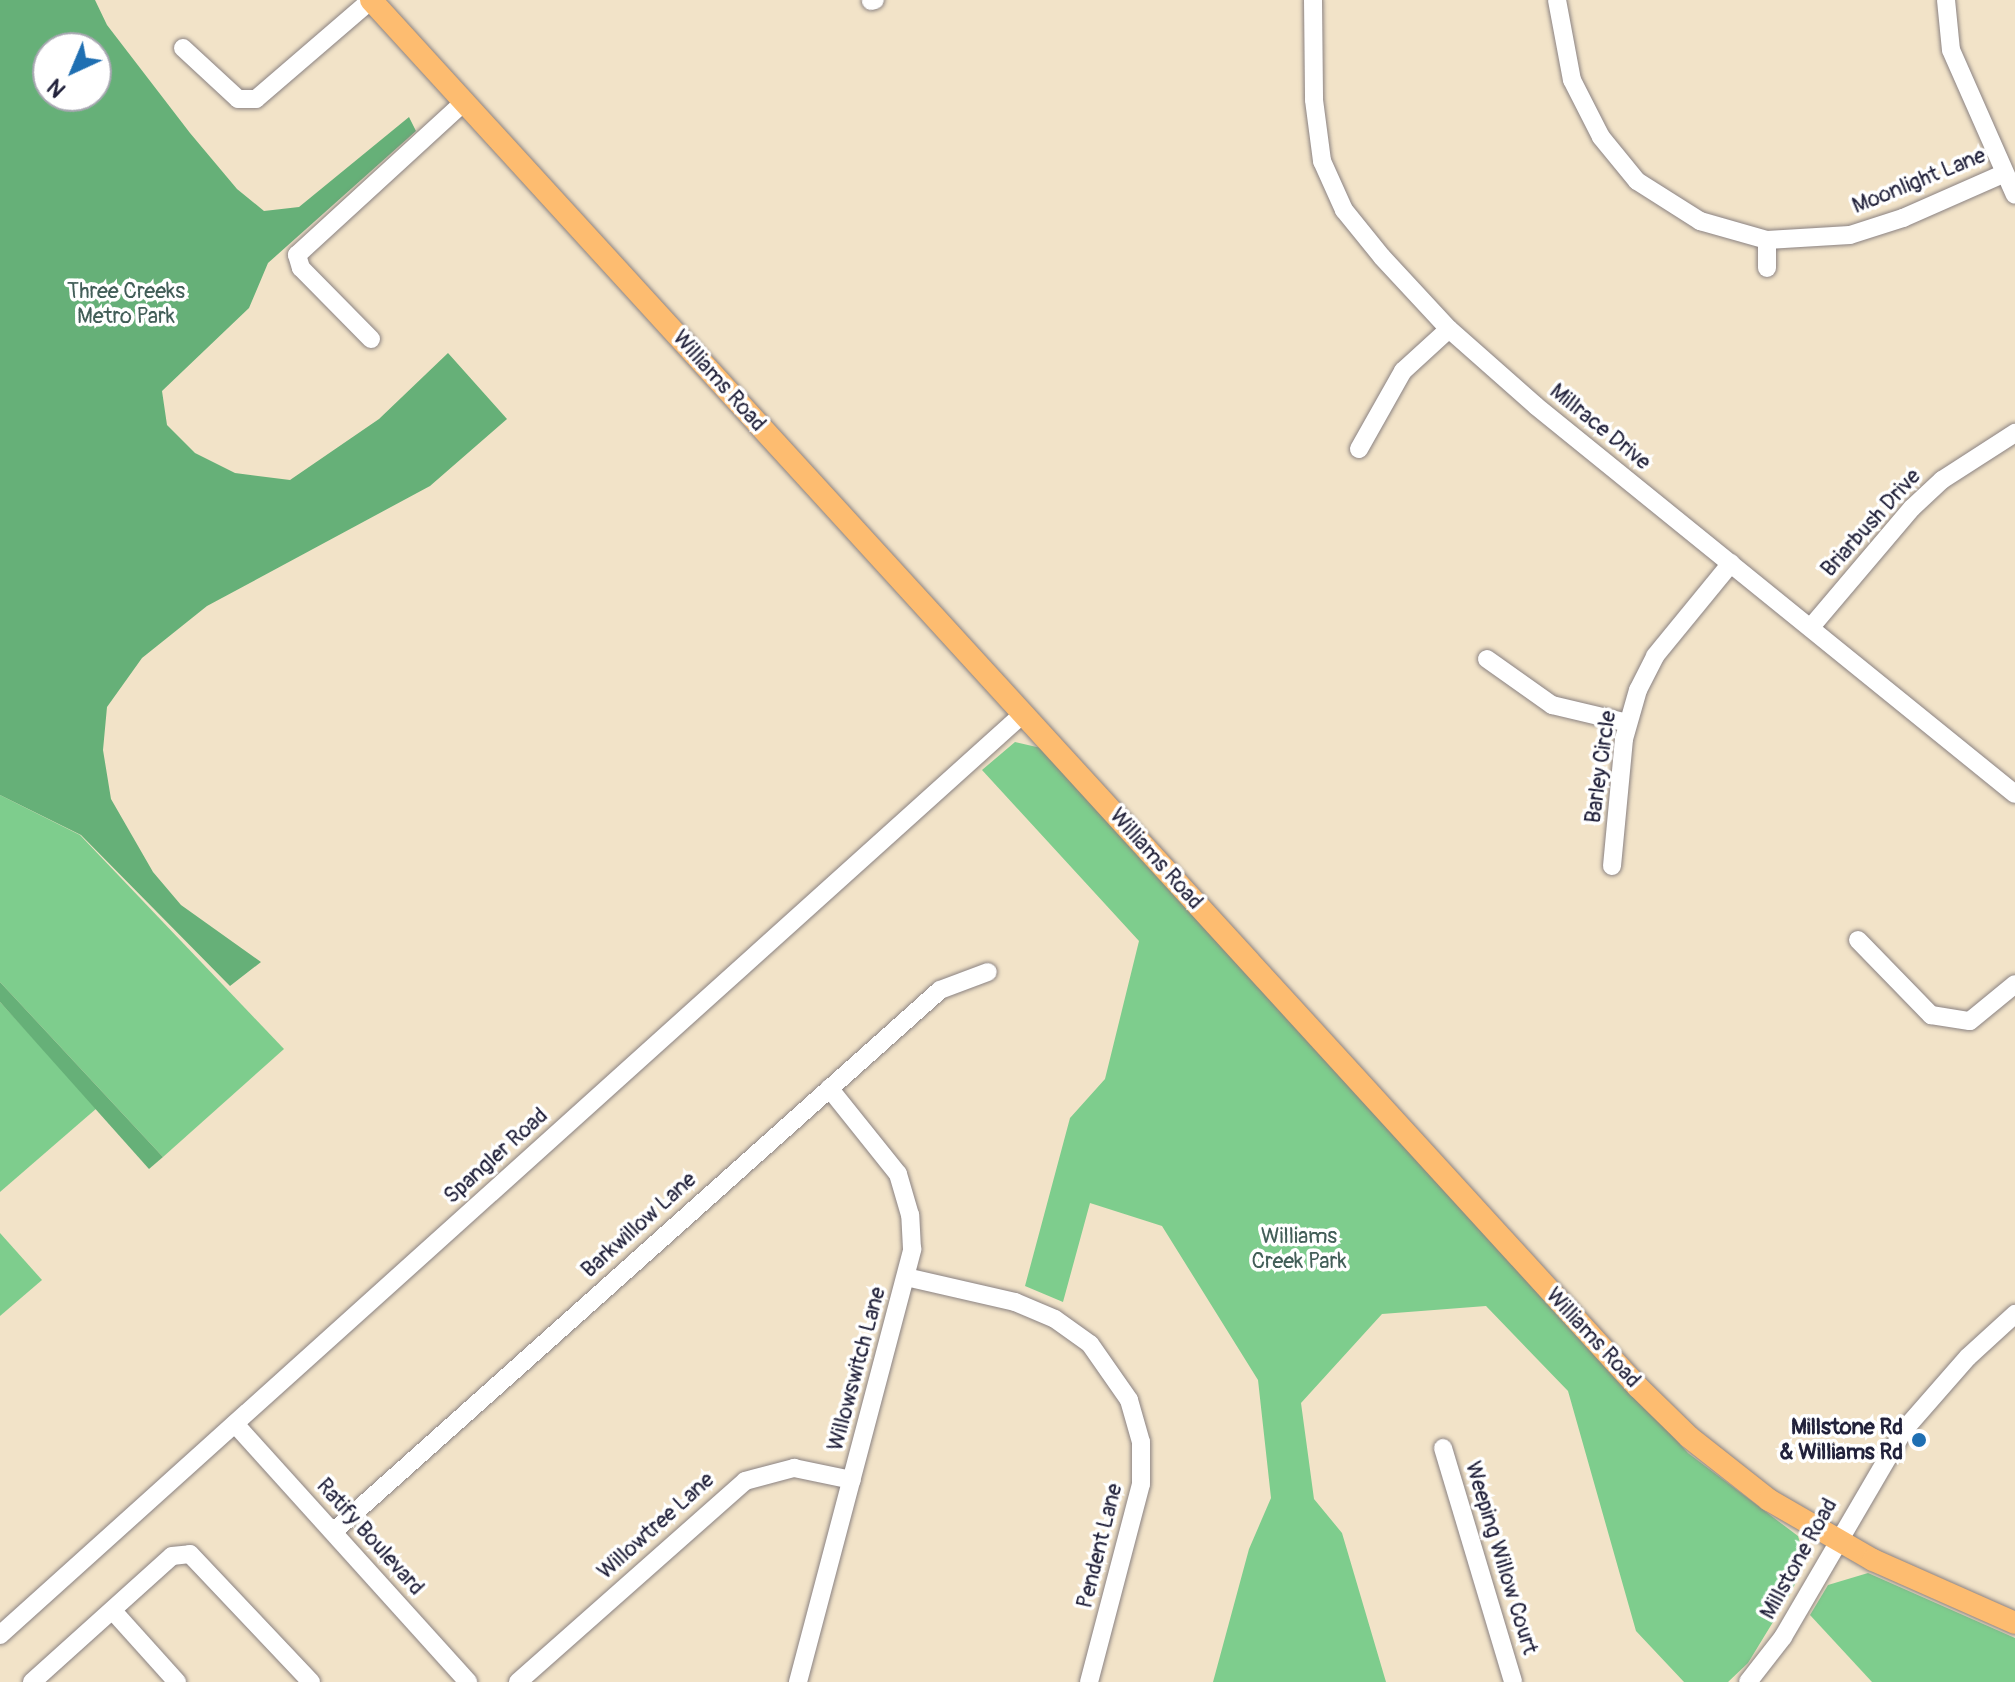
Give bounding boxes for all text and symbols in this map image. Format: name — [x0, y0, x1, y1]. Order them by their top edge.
north arrow — [32, 32, 112, 112]
text: N — [42, 73, 72, 103]
street label: Moonlight Lane — [1849, 142, 1989, 220]
park label: Three Creeks Metro Park — [67, 278, 185, 330]
street label: Williams Road — [667, 325, 771, 437]
street label: Millrace Drive — [1544, 378, 1656, 476]
street label: Briarbush Drive — [1816, 464, 1926, 582]
street label: Barley Circle — [1580, 709, 1622, 825]
street label: Williams Road — [1104, 803, 1208, 915]
street label: Spangler Road — [439, 1103, 553, 1209]
street label: Barkwillow Lane — [576, 1167, 702, 1283]
park label: Williams Creek Park — [1251, 1223, 1347, 1274]
street label: Williams Road — [1540, 1283, 1646, 1393]
street label: Willowswitch Lane — [822, 1284, 892, 1454]
place label: Millstone Rd & Williams Rd — [1780, 1414, 1903, 1466]
marker: Millstone Rd & Williams Rd — [1910, 1431, 1928, 1449]
street label: Weeping Willow Court — [1459, 1458, 1543, 1658]
street label: Willowtree Lane — [592, 1467, 720, 1585]
street label: Ratify Boulevard — [311, 1473, 429, 1601]
street label: Pendent Lane — [1072, 1481, 1128, 1611]
street label: Millstone Road — [1755, 1494, 1843, 1624]

